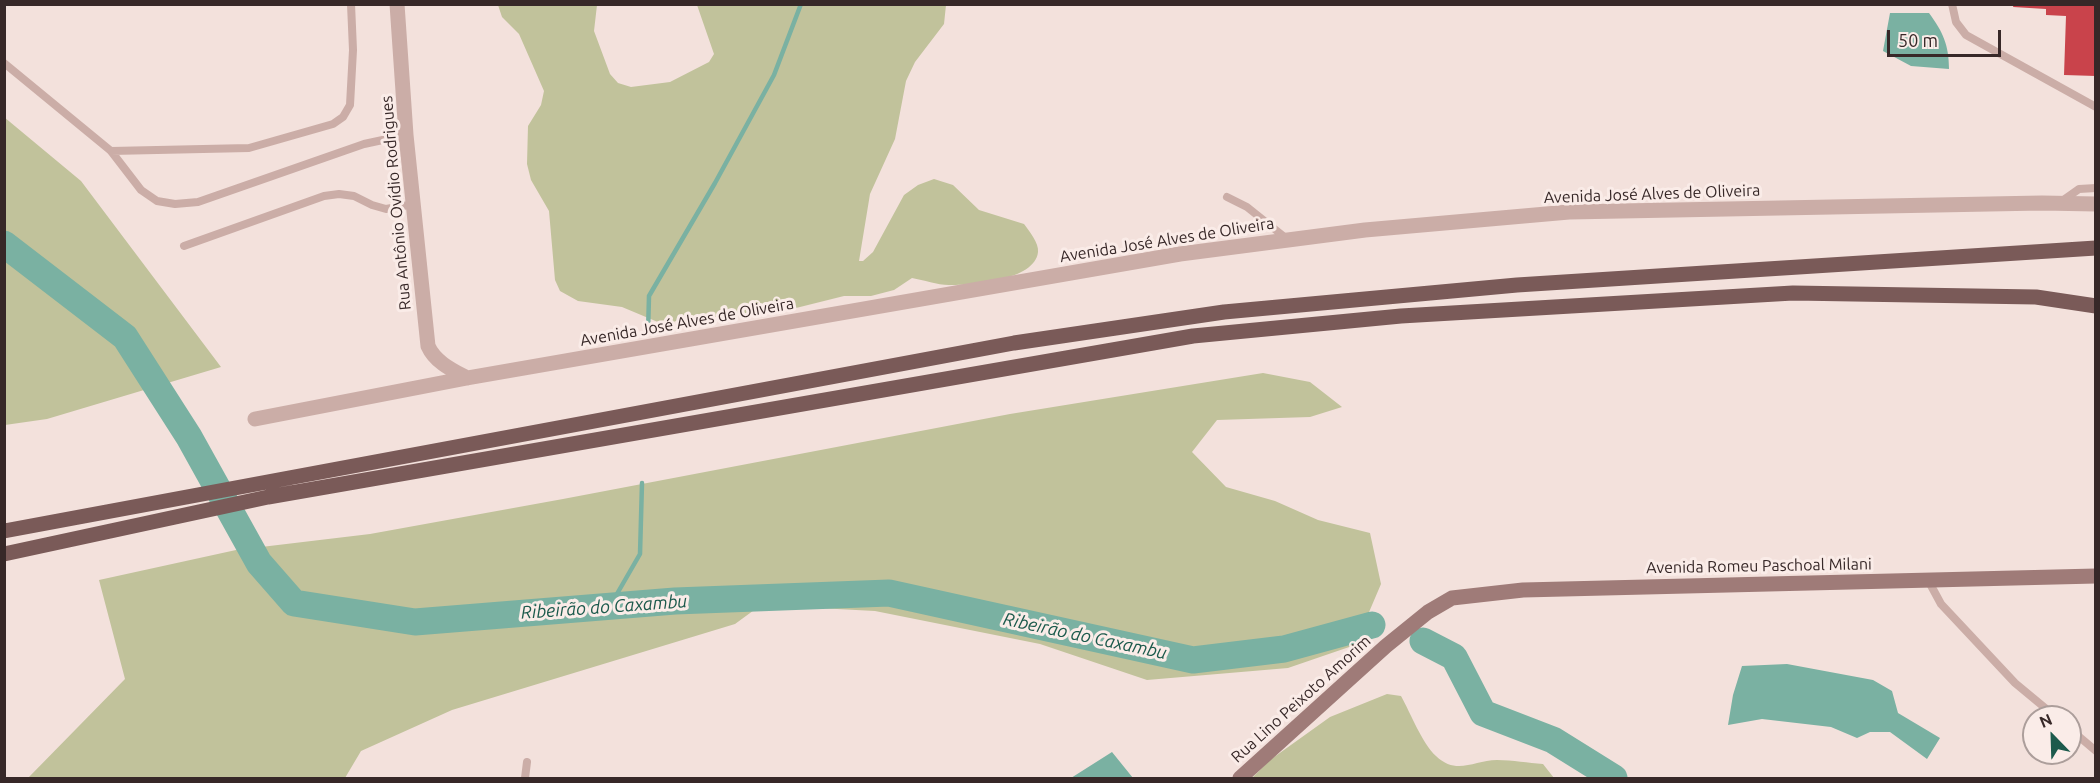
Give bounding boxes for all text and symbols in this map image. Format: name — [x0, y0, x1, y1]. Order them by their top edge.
scale bar — [1890, 18, 2004, 56]
text: 50 m — [1898, 30, 1938, 50]
street label: Rua Antônio Ovídio Rodrigues — [377, 95, 415, 311]
street label: Avenida José Alves de Oliveira — [1543, 181, 1761, 207]
street label: Avenida José Alves de Oliveira — [1059, 214, 1275, 266]
street label: Avenida José Alves de Oliveira — [579, 294, 795, 350]
street label: Avenida Romeu Paschoal Milani — [1646, 554, 1872, 578]
water label: Ribeirão do Caxambu — [520, 590, 688, 624]
water label: Ribeirão do Caxambu — [1001, 608, 1169, 664]
street label: Rua Lino Peixoto Amorim — [1227, 631, 1375, 767]
north arrow — [2022, 705, 2082, 765]
text: N — [2037, 710, 2055, 731]

